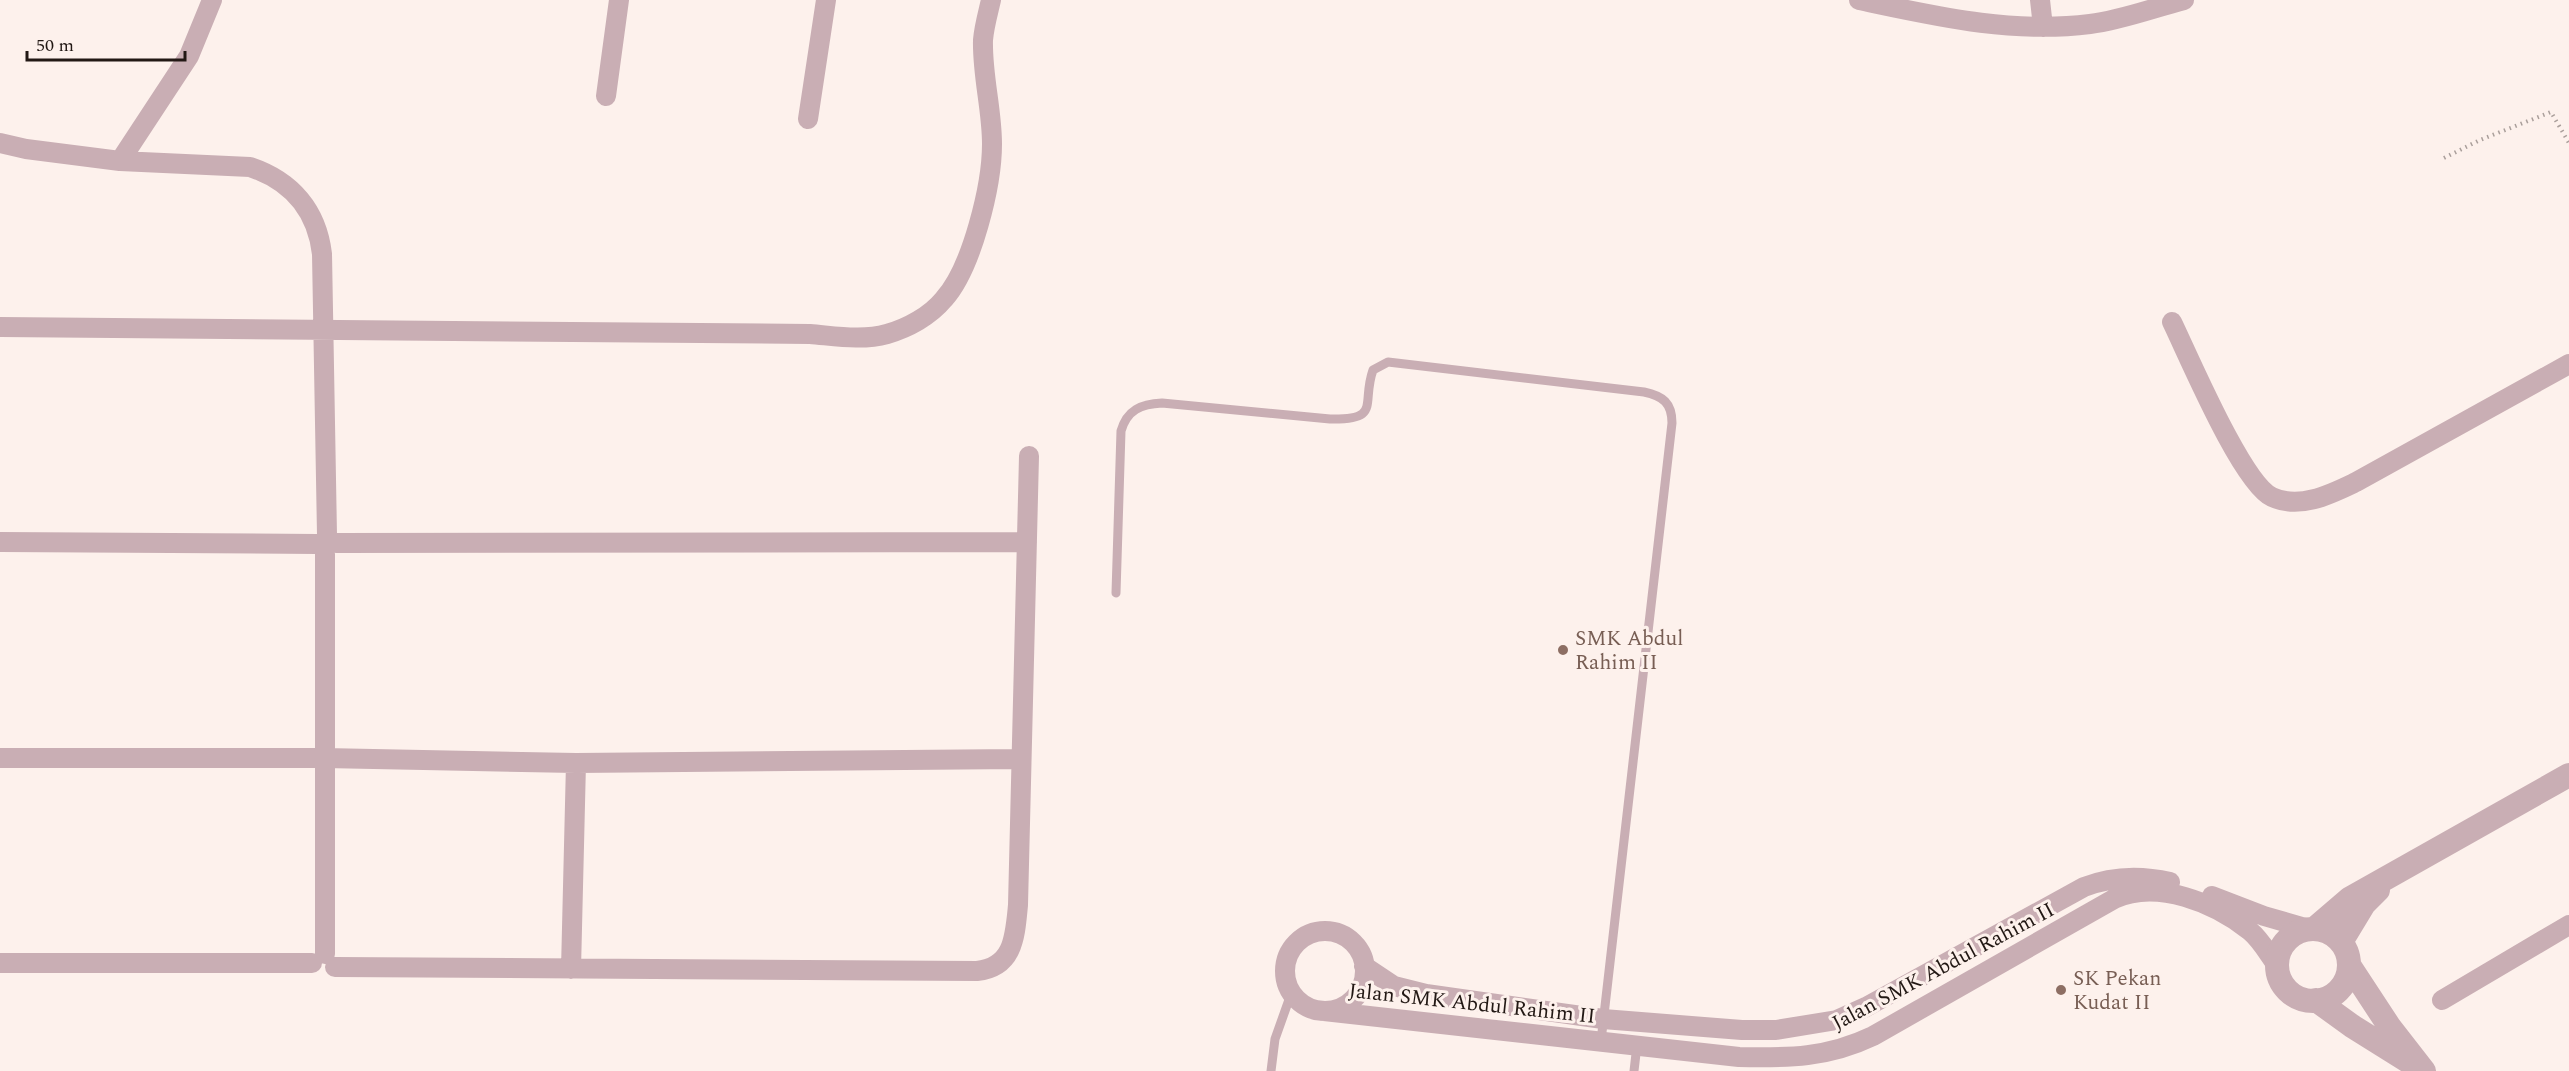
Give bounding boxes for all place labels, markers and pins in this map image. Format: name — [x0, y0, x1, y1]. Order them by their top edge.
place label: SMK Abdul Rahim II — [1575, 623, 1684, 679]
marker: SMK Abdul Rahim II — [1556, 643, 1570, 657]
place label: SK Pekan Kudat II — [2073, 963, 2162, 1019]
marker: SK Pekan Kudat II — [2054, 983, 2068, 997]

